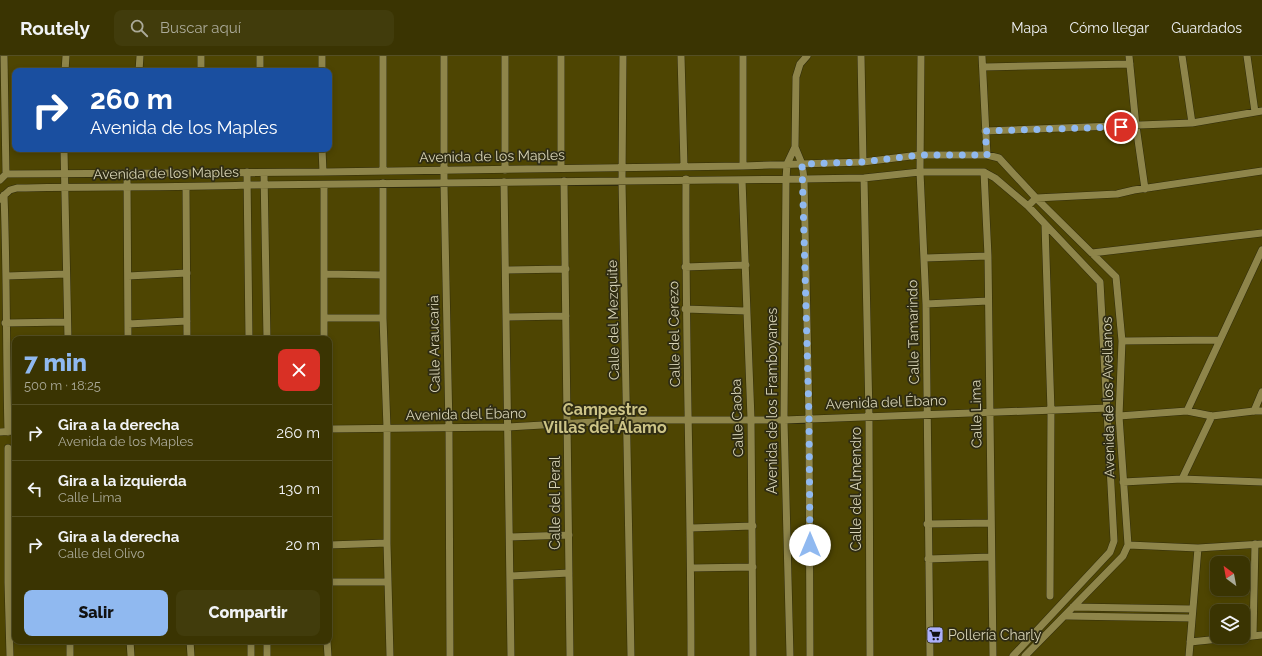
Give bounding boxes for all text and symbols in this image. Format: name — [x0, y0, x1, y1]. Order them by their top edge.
search box — [114, 10, 394, 46]
text: Routely — [20, 17, 90, 39]
icon: search — [128, 17, 150, 39]
text: Buscar aquí — [160, 19, 241, 37]
text: Mapa — [1011, 20, 1047, 36]
text: Cómo llegar — [1069, 20, 1149, 36]
text: Guardados — [1171, 20, 1242, 36]
text: 260 m — [90, 83, 173, 116]
icon: right — [24, 84, 76, 136]
pin — [1104, 110, 1138, 144]
icon: arrive — [1110, 116, 1132, 138]
text: Avenida de los Maples — [90, 117, 277, 138]
street label: Avenida de los Maples — [419, 147, 565, 165]
street label: Avenida de los Maples — [93, 164, 239, 182]
street label: Calle del Mezquite — [604, 260, 622, 380]
street label: Calle Tamarindo — [904, 280, 922, 384]
street label: Calle del Cerezo — [665, 281, 683, 387]
street label: Calle Araucaria — [425, 295, 443, 393]
street label: Avenida de los Framboyanes — [764, 308, 780, 494]
street label: Avenida de los Avellanos — [1099, 316, 1117, 478]
text: 7 min — [24, 348, 87, 377]
button: close — [278, 349, 320, 391]
text: 500 m · 18:25 — [24, 378, 101, 393]
street label: Calle Caoba — [728, 379, 746, 457]
street label: Calle Lima — [967, 380, 985, 448]
street label: Avenida del Ébano — [825, 391, 947, 412]
district label: Campestre Villas del Álamo — [543, 400, 667, 437]
street label: Avenida del Ébano — [405, 404, 526, 423]
text: Gira a la derecha — [58, 416, 179, 434]
icon: right — [24, 422, 46, 444]
text: 260 m — [276, 424, 320, 442]
street label: Calle del Almendro — [848, 427, 864, 551]
text: Avenida de los Maples — [58, 434, 193, 449]
street label: Calle del Peral — [547, 456, 563, 550]
text: Gira a la izquierda — [58, 472, 187, 490]
icon: left — [24, 478, 46, 500]
text: 130 m — [279, 480, 320, 498]
text: Calle Lima — [58, 490, 121, 505]
position arrow — [789, 524, 831, 566]
text: Gira a la derecha — [58, 528, 179, 546]
icon: right — [24, 534, 46, 556]
text: 20 m — [285, 536, 320, 554]
text: Calle del Olivo — [58, 546, 145, 561]
north arrow — [1210, 556, 1250, 596]
map controls — [1210, 556, 1250, 644]
button: Salir — [24, 590, 168, 636]
button: Compartir — [176, 590, 320, 636]
button: layers — [1210, 604, 1250, 644]
supermarket icon: Pollería Charly — [925, 625, 945, 645]
place label: Pollería Charly — [948, 627, 1042, 643]

